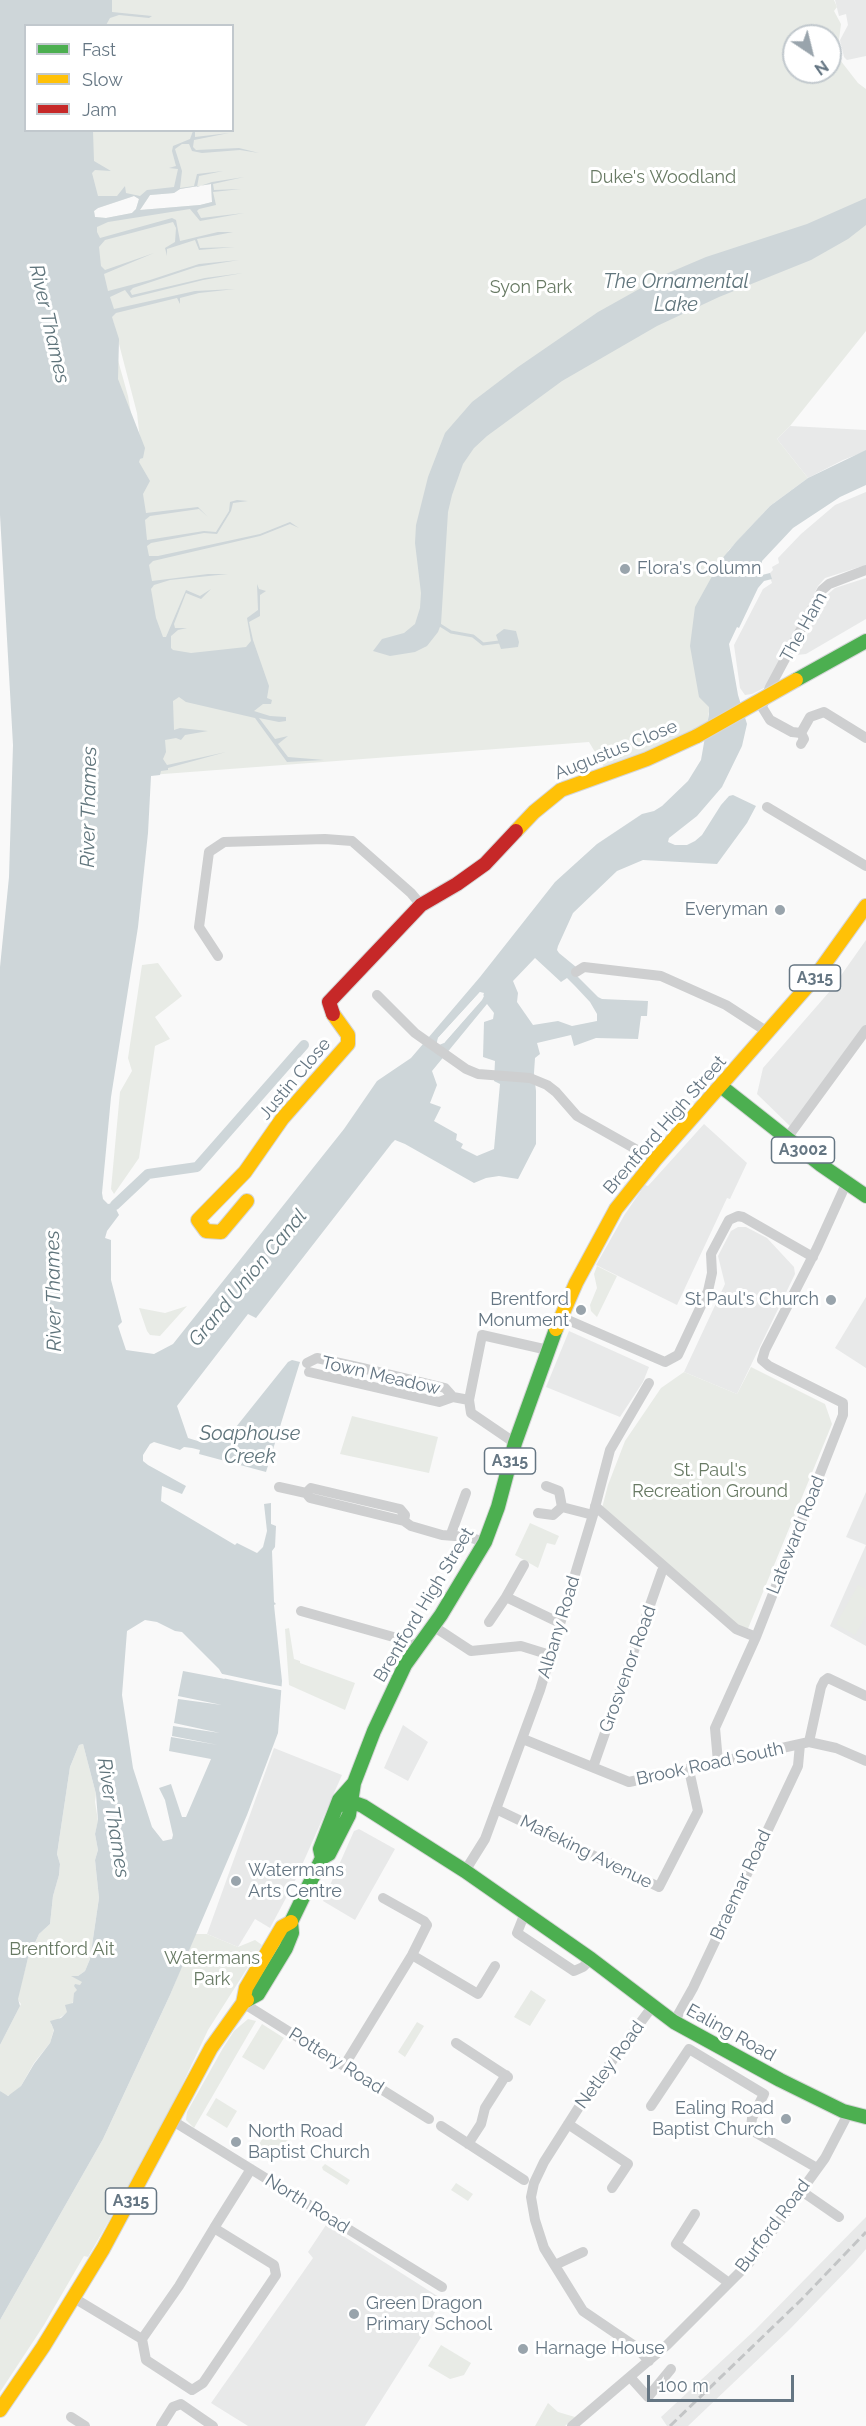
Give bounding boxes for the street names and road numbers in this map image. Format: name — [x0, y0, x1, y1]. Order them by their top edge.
street label: The Ham — [776, 588, 832, 666]
street label: Augustus Close — [552, 716, 680, 784]
road number: A315 — [790, 965, 840, 991]
street label: Justin Close — [255, 1034, 335, 1124]
street label: Brentford High Street — [599, 1051, 731, 1199]
road number: A3002 — [772, 1137, 834, 1163]
street label: Town Meadow — [319, 1352, 443, 1400]
road number: A315 — [484, 1448, 536, 1474]
street label: Lateward Road — [762, 1473, 830, 1597]
street label: Brentford High Street — [369, 1524, 479, 1686]
street label: Albany Road — [533, 1573, 585, 1681]
street label: Grosvenor Road — [595, 1603, 661, 1735]
street label: Brook Road South — [634, 1738, 786, 1790]
street label: Mafeking Avenue — [516, 1811, 656, 1893]
street label: Braemar Road — [706, 1826, 776, 1944]
street label: Ealing Road — [683, 2000, 779, 2066]
street label: Netley Road — [571, 2017, 649, 2113]
street label: Pottery Road — [285, 2023, 387, 2099]
street label: North Road — [261, 2170, 353, 2238]
street label: Burford Road — [731, 2175, 815, 2277]
road number: A315 — [106, 2188, 156, 2214]

